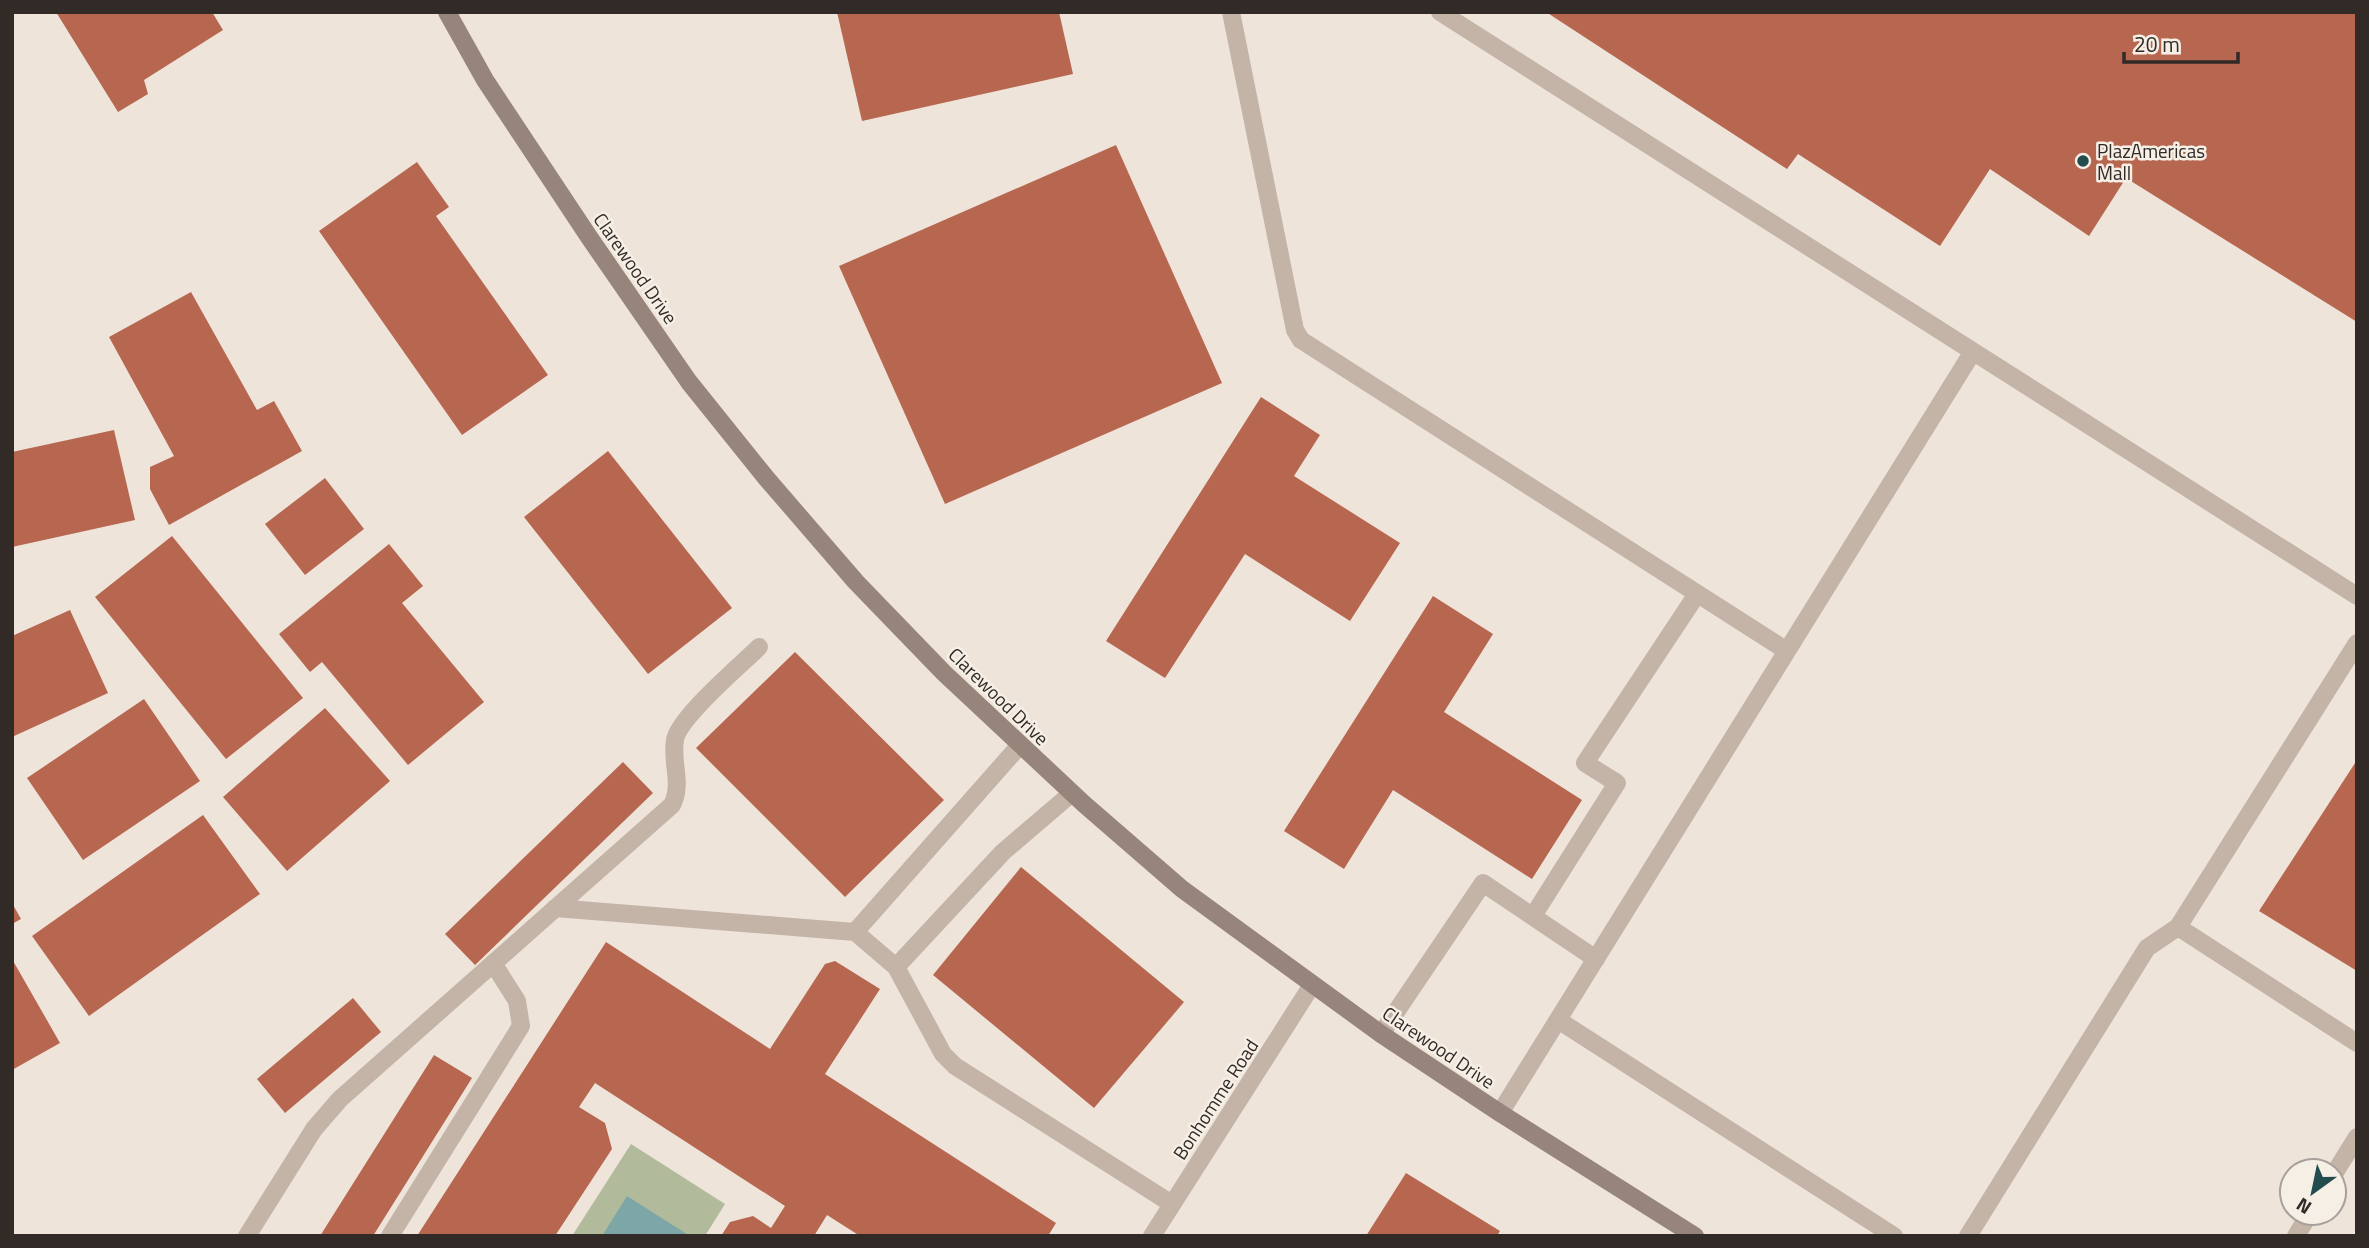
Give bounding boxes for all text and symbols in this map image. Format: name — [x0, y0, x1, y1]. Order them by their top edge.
scale bar — [2124, 21, 2238, 65]
text: 20 m — [2134, 28, 2180, 60]
place label: PlazAmericas Mall — [2097, 136, 2205, 187]
marker: PlazAmericas Mall — [2075, 153, 2091, 169]
street label: Clarewood Drive — [587, 206, 685, 330]
street label: Clarewood Drive — [942, 640, 1056, 752]
street label: Clarewood Drive — [1377, 999, 1501, 1095]
street label: Bonhomme Road — [1165, 1033, 1265, 1165]
north arrow — [2278, 1157, 2348, 1227]
text: N — [2290, 1191, 2317, 1222]

